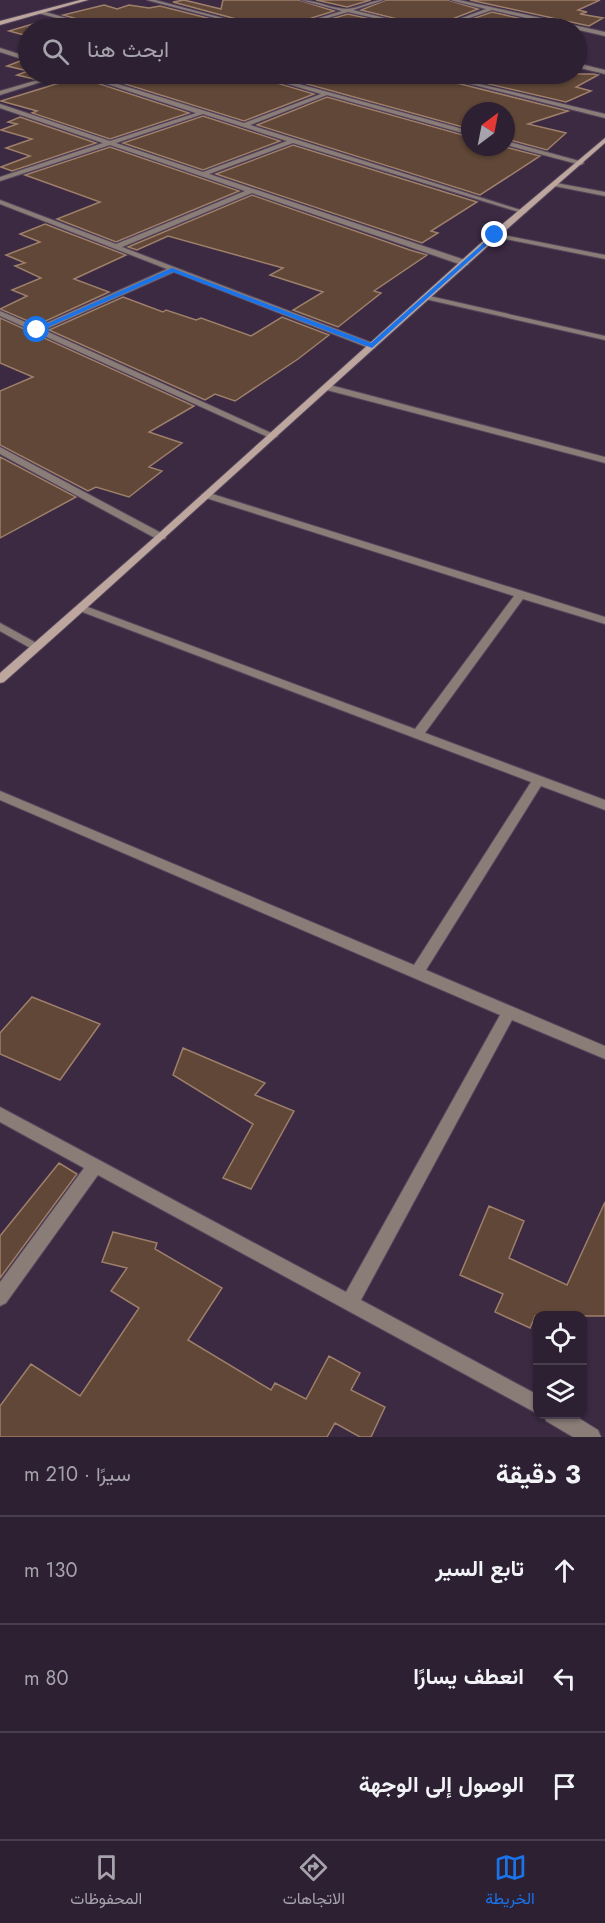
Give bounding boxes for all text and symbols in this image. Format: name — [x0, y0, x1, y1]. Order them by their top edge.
search box — [18, 18, 587, 84]
text: ابحث هنا — [87, 33, 169, 65]
icon: search — [39, 35, 72, 68]
north arrow — [461, 102, 515, 156]
route end — [481, 221, 507, 247]
route start — [23, 316, 49, 342]
map controls — [533, 1311, 587, 1419]
button: locate — [533, 1311, 587, 1365]
button: layers — [533, 1365, 587, 1419]
text: 3 دقيقة — [496, 1455, 581, 1493]
text: سيرًا · 210 m — [24, 1460, 131, 1489]
text: تابع السير — [435, 1552, 524, 1584]
icon: ahead — [548, 1554, 581, 1587]
text: 130 m — [24, 1556, 78, 1585]
text: انعطف يسارًا — [413, 1660, 524, 1692]
icon: left — [548, 1662, 581, 1695]
text: 80 m — [24, 1664, 69, 1693]
text: الوصول إلى الوجهة — [359, 1768, 524, 1800]
icon: arrive — [548, 1770, 581, 1803]
tab: المحفوظات — [70, 1851, 142, 1913]
tab: الاتجاهات — [283, 1851, 345, 1913]
tab: الخريطة — [485, 1851, 535, 1913]

